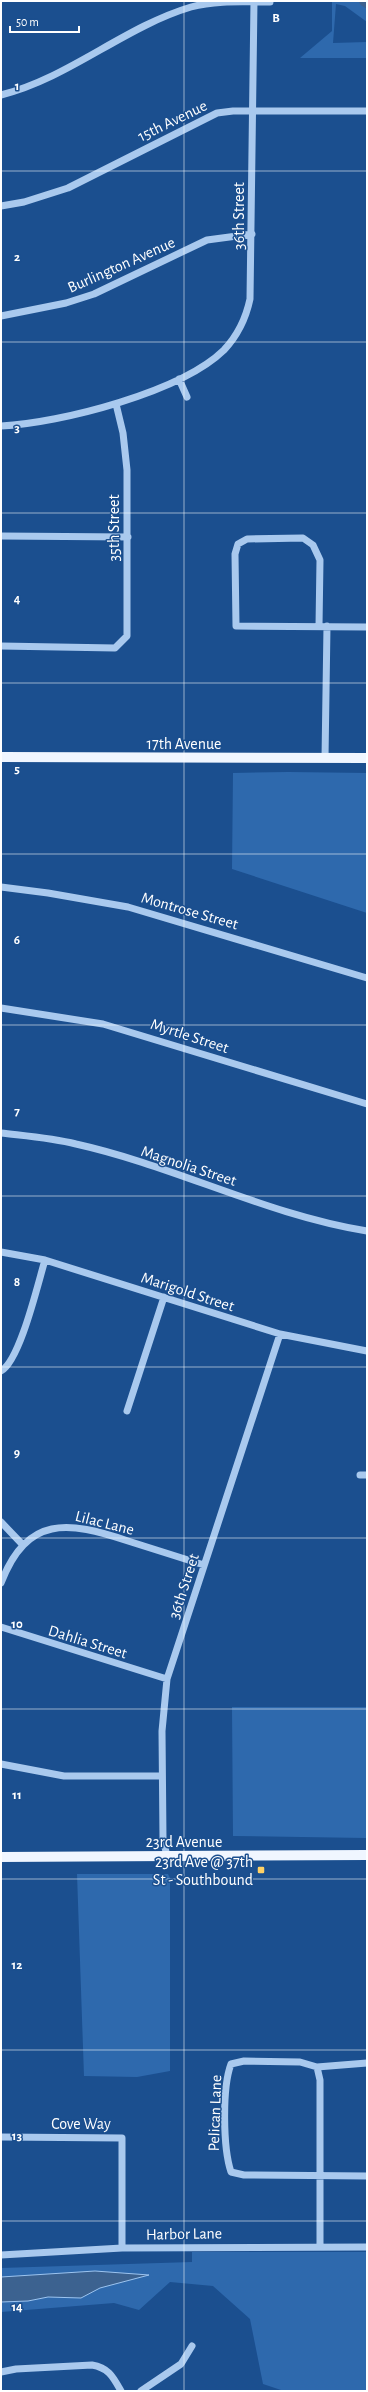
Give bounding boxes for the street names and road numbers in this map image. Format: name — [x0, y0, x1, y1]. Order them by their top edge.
street label: 15th Avenue — [135, 97, 210, 145]
street label: 36th Street — [231, 182, 247, 250]
street label: Burlington Avenue — [65, 234, 178, 296]
street label: 35th Street — [106, 494, 122, 562]
street label: 17th Avenue — [147, 736, 221, 752]
street label: Montrose Street — [139, 889, 240, 932]
street label: Myrtle Street — [148, 1016, 231, 1057]
street label: Magnolia Street — [139, 1143, 238, 1189]
street label: Marigold Street — [139, 1269, 236, 1315]
street label: Lilac Lane — [74, 1508, 136, 1538]
street label: 36th Street — [166, 1552, 202, 1621]
street label: Dahlia Street — [46, 1622, 129, 1662]
street label: 23rd Avenue — [146, 1834, 222, 1850]
street label: Pelican Lane — [206, 2075, 224, 2152]
street label: Cove Way — [51, 2116, 111, 2133]
street label: Harbor Lane — [146, 2225, 222, 2243]

